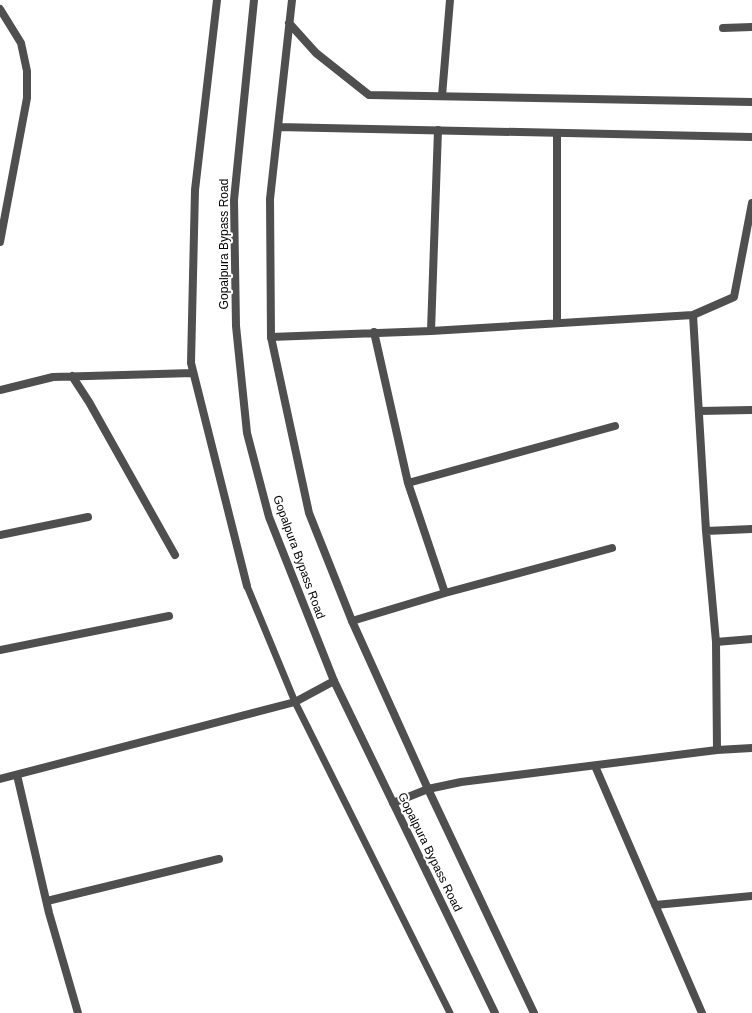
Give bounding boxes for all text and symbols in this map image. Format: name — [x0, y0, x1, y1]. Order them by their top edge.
street label: Gopalpura Bypass Road — [217, 179, 231, 309]
street label: Gopalpura Bypass Road — [270, 493, 328, 621]
street label: Gopalpura Bypass Road — [395, 790, 465, 914]

